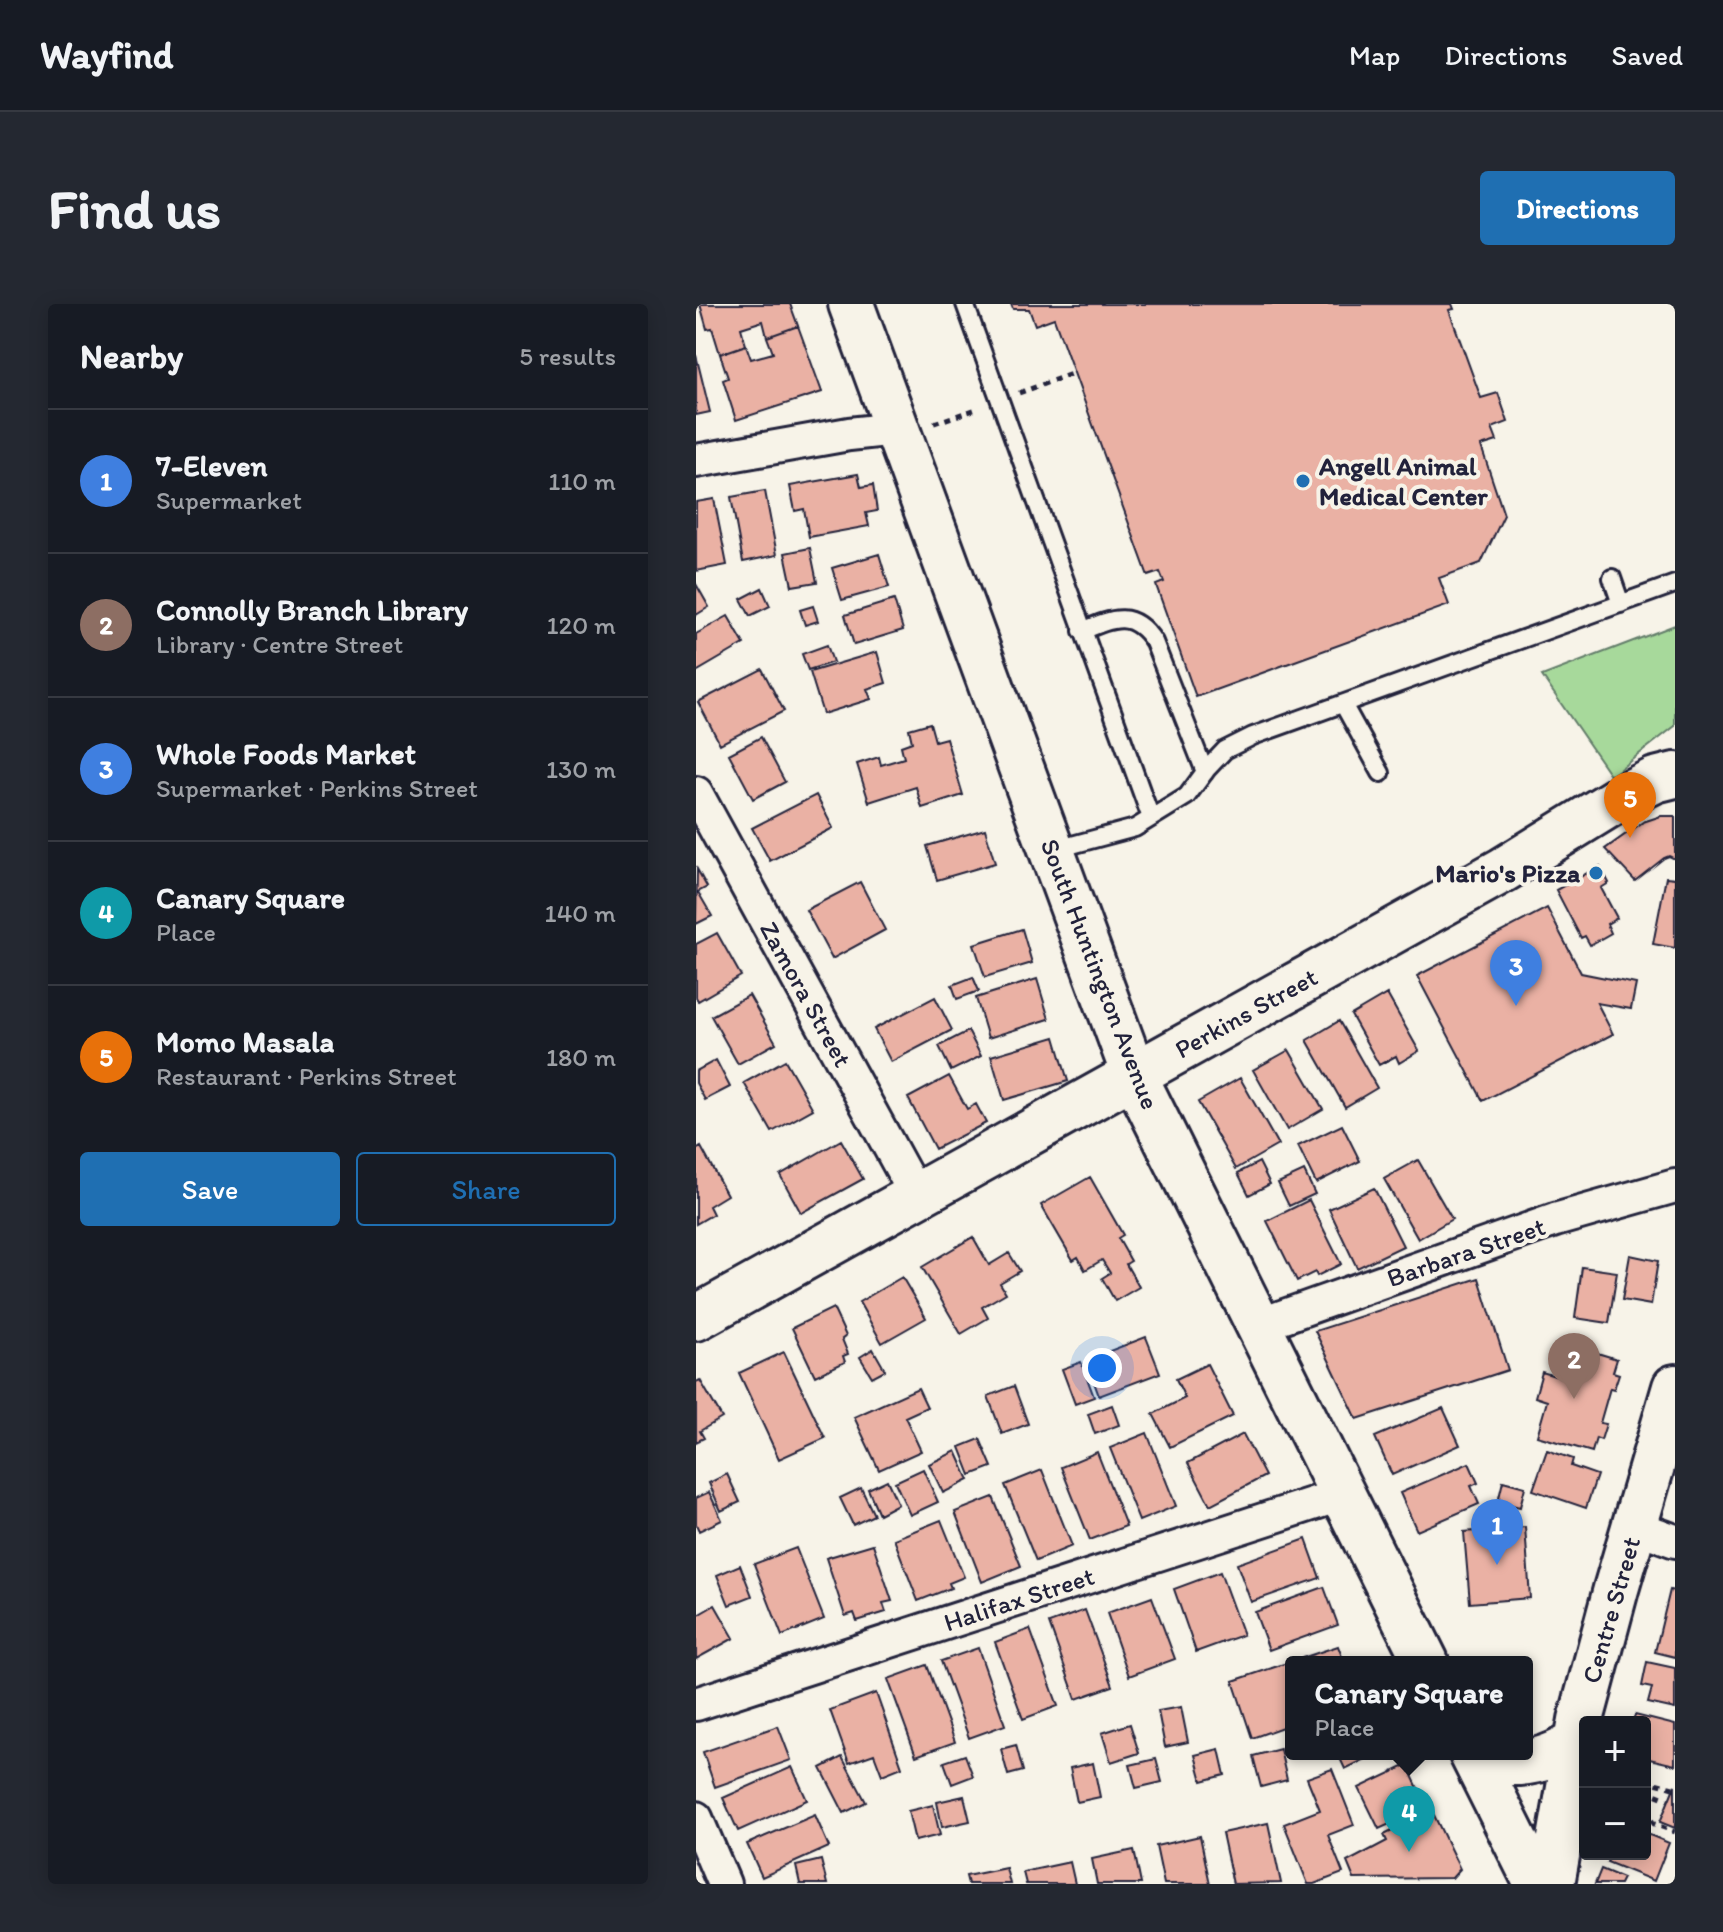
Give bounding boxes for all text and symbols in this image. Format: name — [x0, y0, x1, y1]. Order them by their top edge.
text: Wayfind — [40, 32, 173, 78]
text: Map — [1349, 38, 1400, 72]
text: Directions — [1444, 38, 1568, 72]
text: Saved — [1612, 38, 1683, 72]
button: Directions — [1480, 171, 1675, 245]
text: Find us — [48, 175, 221, 242]
text: Nearby — [80, 336, 183, 377]
text: 5 results — [519, 340, 616, 372]
text: 7-Eleven — [156, 447, 267, 484]
place label: Angell Animal Medical Center — [1318, 450, 1488, 512]
text: 1 — [100, 465, 112, 497]
text: 110 m — [548, 465, 616, 497]
marker: Angell Animal Medical Center — [1294, 472, 1312, 490]
text: Supermarket — [156, 484, 302, 516]
text: Connolly Branch Library — [156, 591, 468, 628]
text: 2 — [99, 609, 113, 641]
text: 120 m — [547, 609, 616, 641]
text: Library · Centre Street — [156, 628, 403, 660]
text: Whole Foods Market — [156, 735, 416, 772]
text: 3 — [99, 753, 113, 785]
text: 130 m — [546, 753, 616, 785]
text: Supermarket · Perkins Street — [156, 772, 478, 804]
pin: 5 — [1604, 772, 1656, 838]
street label: South Huntington Avenue — [1034, 834, 1166, 1114]
place label: Mario's Pizza — [1435, 857, 1580, 889]
marker: Mario's Pizza — [1587, 864, 1605, 882]
text: Canary Square — [156, 879, 345, 916]
text: 4 — [98, 897, 114, 929]
text: 140 m — [545, 897, 616, 929]
text: Place — [156, 916, 216, 948]
street label: Zamora Street — [753, 916, 859, 1073]
pin: 3 — [1490, 940, 1542, 1006]
street label: Perkins Street — [1169, 961, 1323, 1065]
text: Momo Masala — [156, 1023, 334, 1060]
text: 5 — [99, 1041, 113, 1073]
text: 180 m — [546, 1041, 616, 1073]
text: Restaurant · Perkins Street — [156, 1060, 457, 1092]
button: Save — [80, 1152, 340, 1226]
button: Share — [356, 1152, 616, 1226]
street label: Barbara Street — [1383, 1210, 1550, 1294]
pin: 2 — [1548, 1333, 1600, 1399]
your location — [1082, 1348, 1122, 1388]
pin: 1 — [1471, 1499, 1523, 1565]
street label: Centre Street — [1575, 1533, 1647, 1687]
street label: Halifax Street — [940, 1560, 1098, 1638]
popup — [1285, 1656, 1533, 1760]
text: Canary Square — [1315, 1674, 1503, 1711]
text: Place — [1315, 1711, 1374, 1743]
map controls — [1579, 1716, 1651, 1860]
button: + — [1579, 1716, 1651, 1788]
pin: 4 — [1383, 1786, 1435, 1852]
button: − — [1579, 1788, 1651, 1860]

